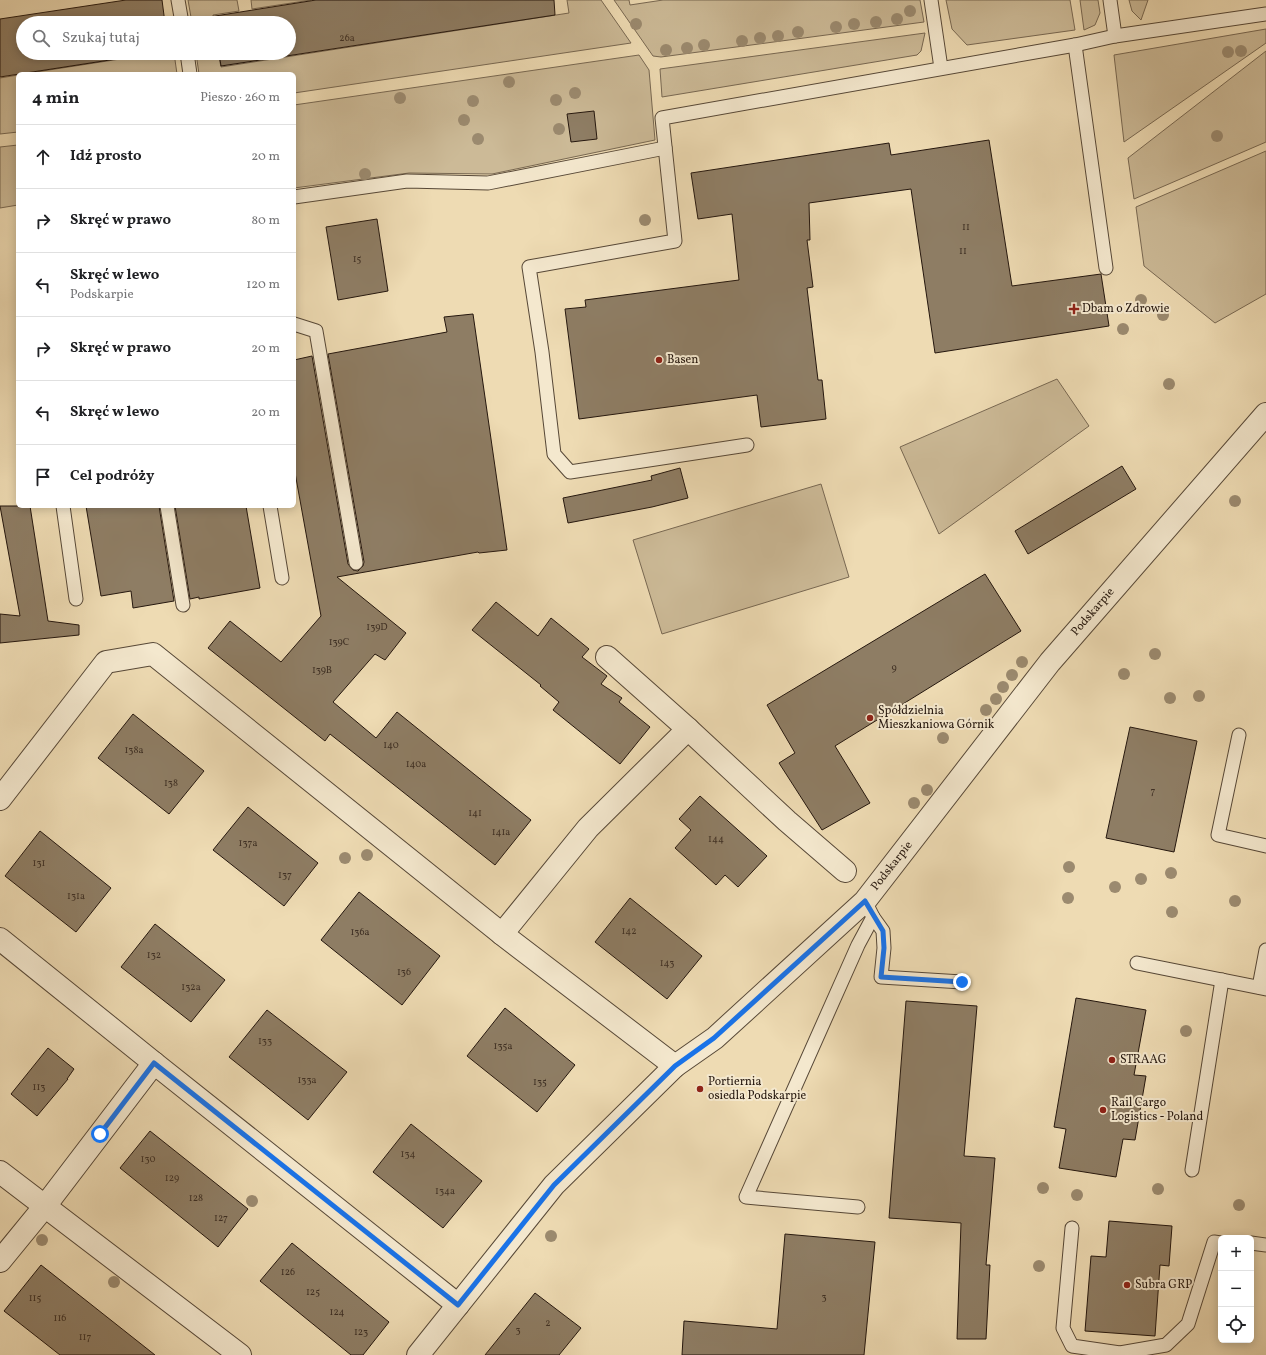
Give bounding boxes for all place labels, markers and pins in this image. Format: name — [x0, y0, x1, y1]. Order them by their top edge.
place label: Dbam o Zdrowie — [1082, 301, 1170, 317]
marker: Dbam o Zdrowie — [1069, 304, 1079, 314]
place label: Basen — [667, 352, 698, 368]
marker: Basen — [654, 355, 664, 365]
place label: Spółdzielnia Mieszkaniowa Górnik — [878, 703, 995, 733]
marker: Spółdzielnia Mieszkaniowa Górnik — [865, 713, 875, 723]
place label: STRAAG — [1120, 1052, 1167, 1068]
marker: STRAAG — [1107, 1055, 1117, 1065]
place label: Portiernia osiedla Podskarpie — [708, 1074, 807, 1104]
marker: Portiernia osiedla Podskarpie — [695, 1084, 705, 1094]
place label: Rail Cargo Logistics - Poland — [1111, 1095, 1203, 1125]
marker: Rail Cargo Logistics - Poland — [1098, 1105, 1108, 1115]
place label: Subra GRP — [1135, 1277, 1192, 1293]
marker: Subra GRP — [1122, 1280, 1132, 1290]

